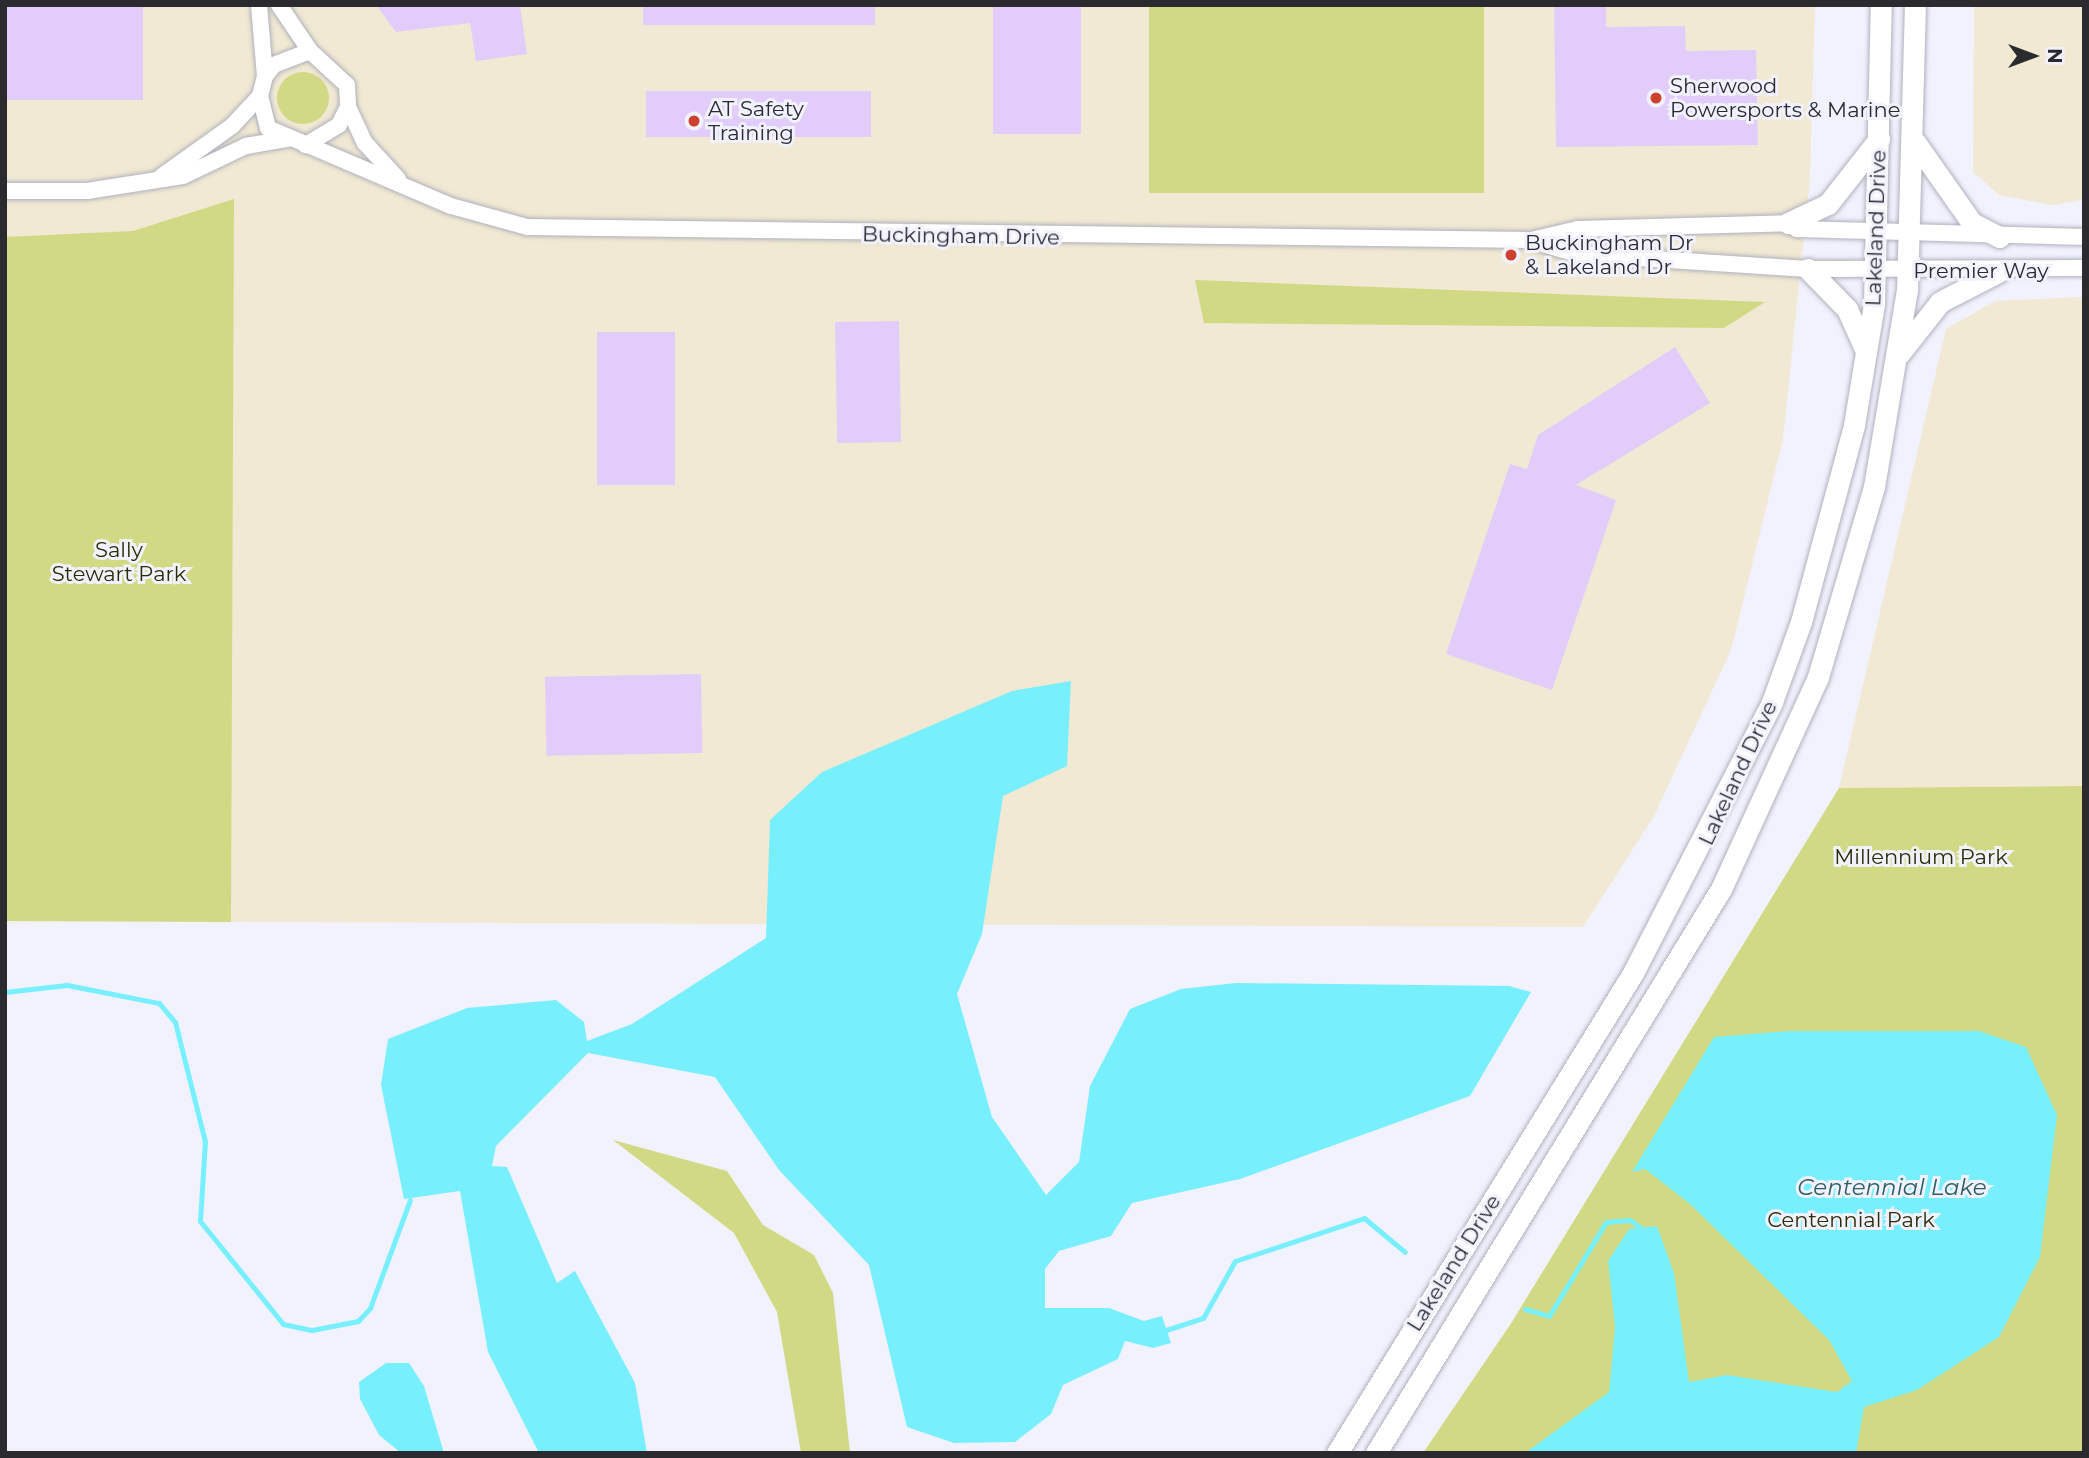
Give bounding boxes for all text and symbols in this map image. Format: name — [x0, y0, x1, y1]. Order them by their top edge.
north arrow — [1998, 21, 2068, 91]
text: N — [2043, 48, 2066, 64]
place label: Sherwood Powersports & Marine — [1670, 73, 1900, 123]
marker: Sherwood Powersports & Marine — [1648, 90, 1664, 106]
place label: AT Safety Training — [708, 96, 804, 146]
marker: AT Safety Training — [686, 113, 702, 129]
street label: Lakeland Drive — [1861, 149, 1891, 307]
street label: Buckingham Drive — [862, 222, 1060, 250]
place label: Buckingham Dr & Lakeland Dr — [1525, 230, 1694, 280]
marker: Buckingham Dr & Lakeland Dr — [1503, 247, 1519, 263]
street label: Premier Way — [1913, 258, 2049, 284]
park label: Sally Stewart Park — [52, 537, 186, 587]
street label: Lakeland Drive — [1694, 697, 1782, 849]
park label: Millennium Park — [1834, 844, 2008, 870]
water label: Centennial Lake — [1797, 1173, 1987, 1201]
street label: Lakeland Drive — [1402, 1190, 1506, 1336]
park label: Centennial Park — [1767, 1207, 1935, 1233]

